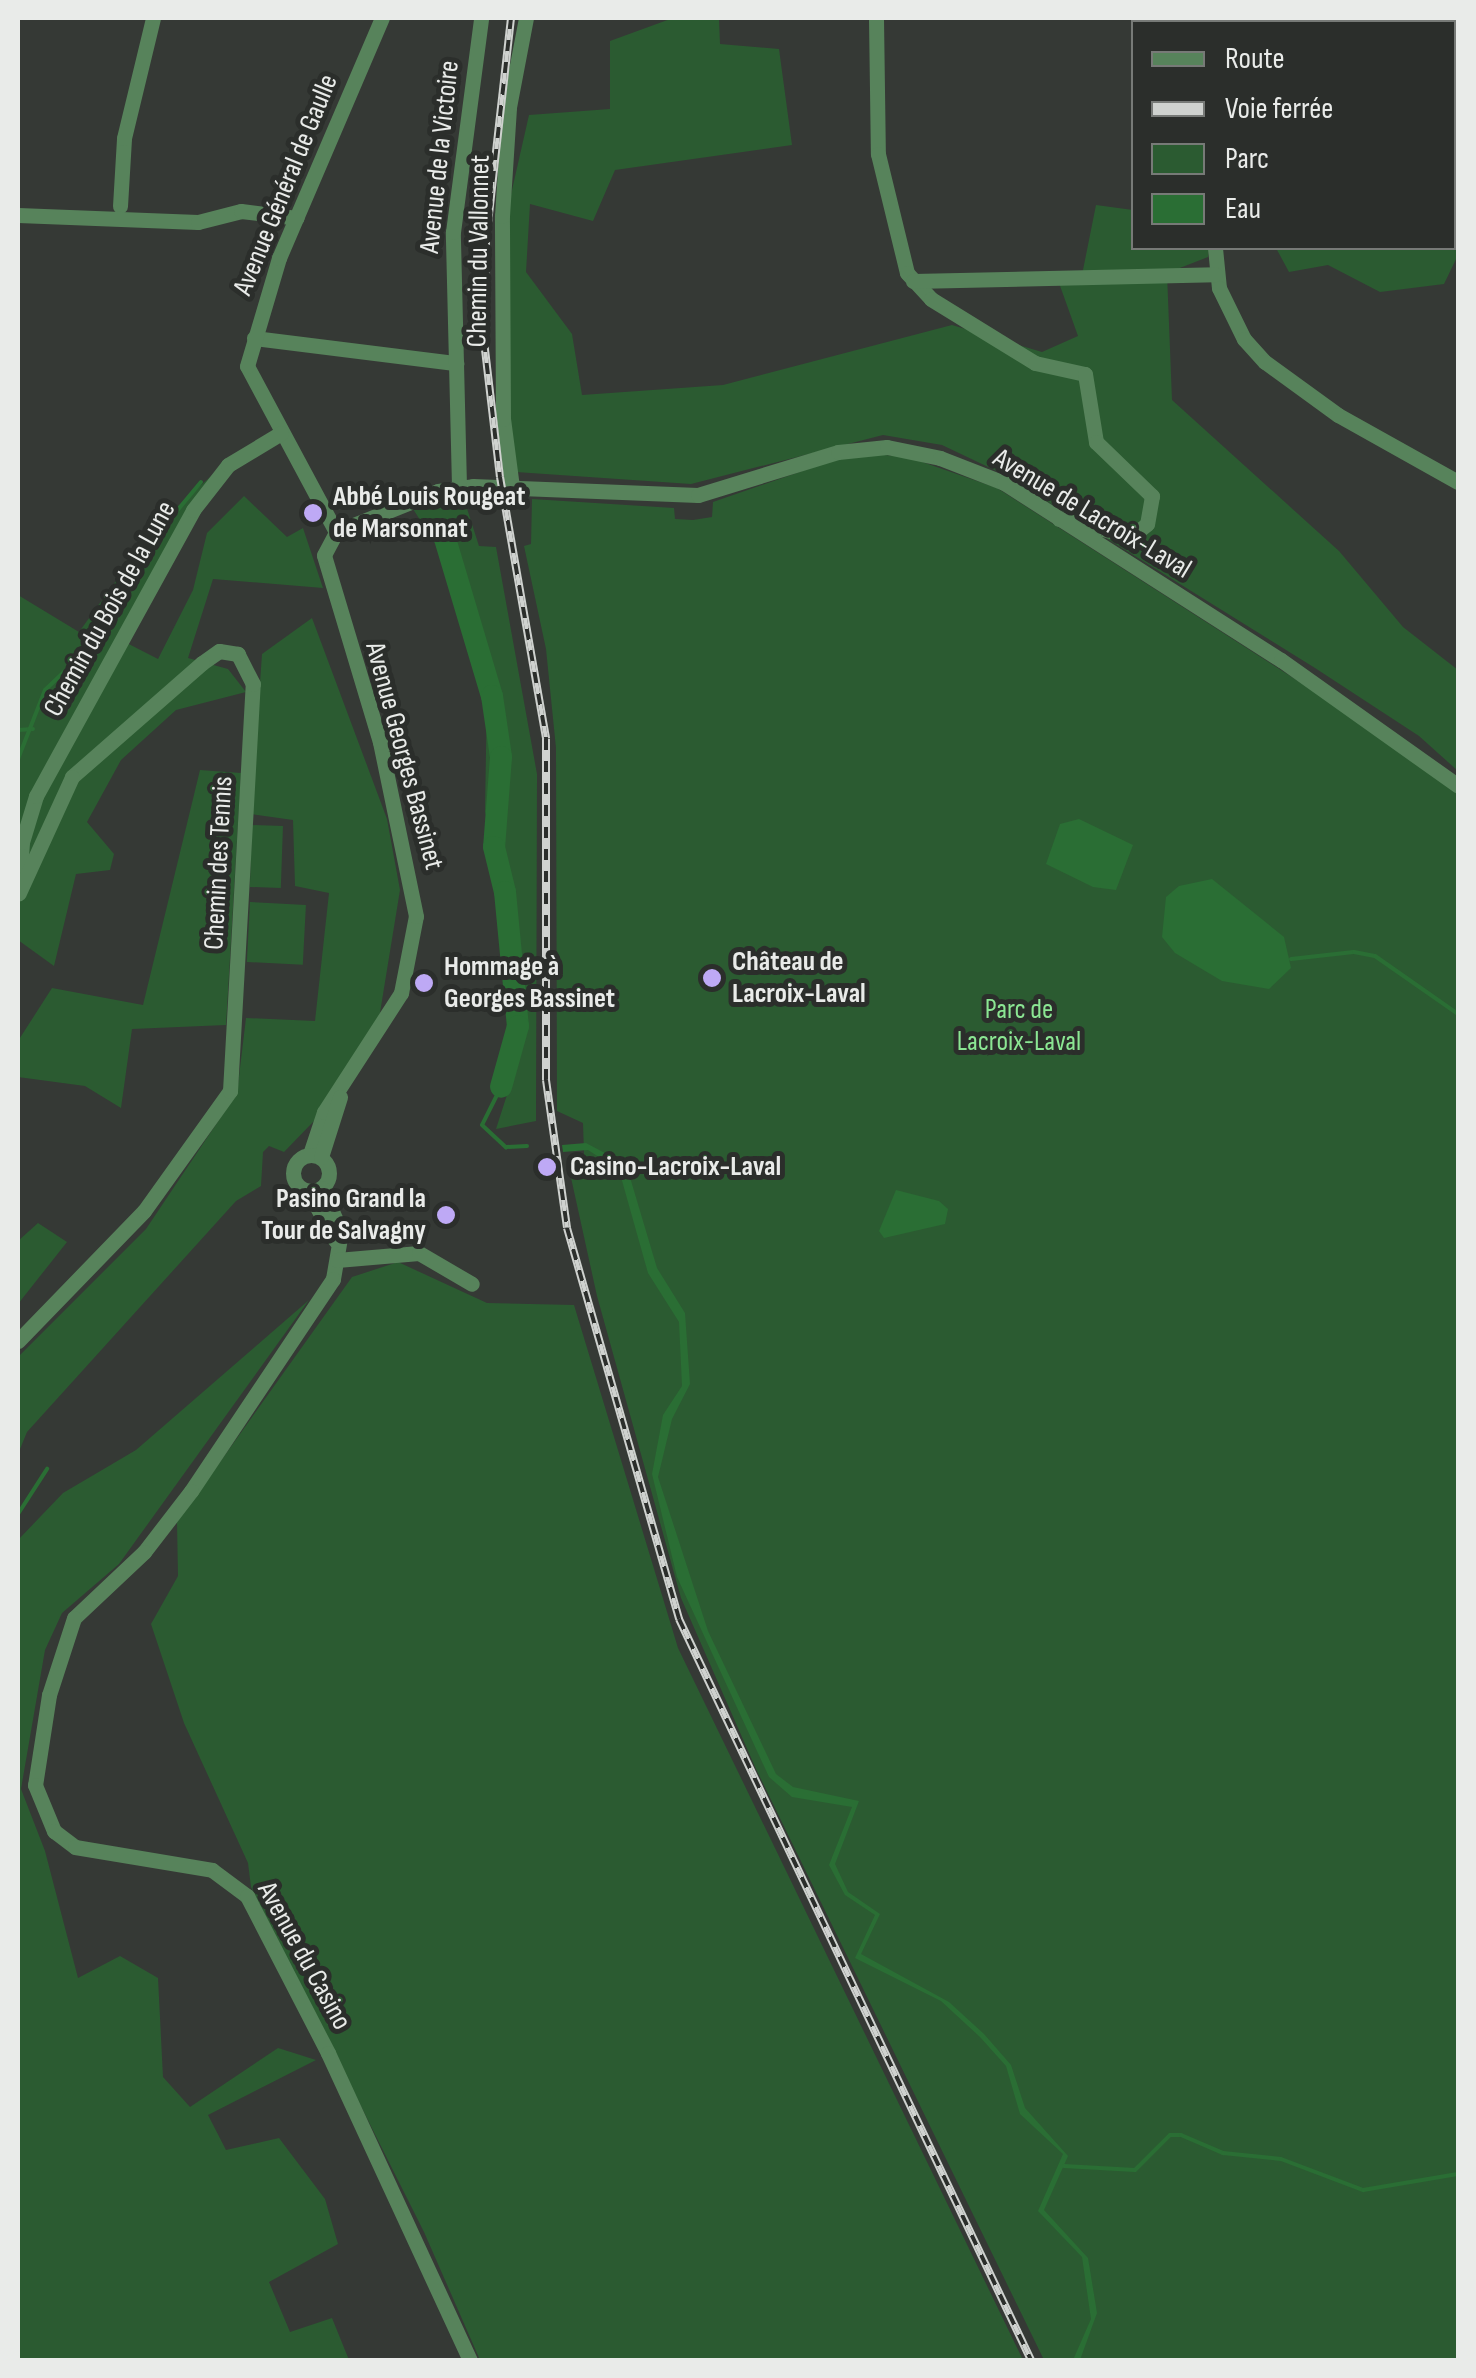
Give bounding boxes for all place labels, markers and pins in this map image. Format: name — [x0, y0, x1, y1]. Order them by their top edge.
place label: Abbé Louis Rougeat de Marsonnat — [333, 480, 525, 546]
marker: Abbé Louis Rougeat de Marsonnat — [302, 502, 324, 524]
place label: Château de Lacroix-Laval — [732, 945, 866, 1011]
place label: Hommage à Georges Bassinet — [444, 950, 615, 1016]
marker: Château de Lacroix-Laval — [701, 967, 723, 989]
marker: Hommage à Georges Bassinet — [413, 972, 435, 994]
place label: Casino-Lacroix-Laval — [570, 1150, 781, 1184]
marker: Casino-Lacroix-Laval — [534, 1154, 560, 1180]
place label: Pasino Grand la Tour de Salvagny — [261, 1182, 426, 1248]
marker: Pasino Grand la Tour de Salvagny — [435, 1204, 457, 1226]

